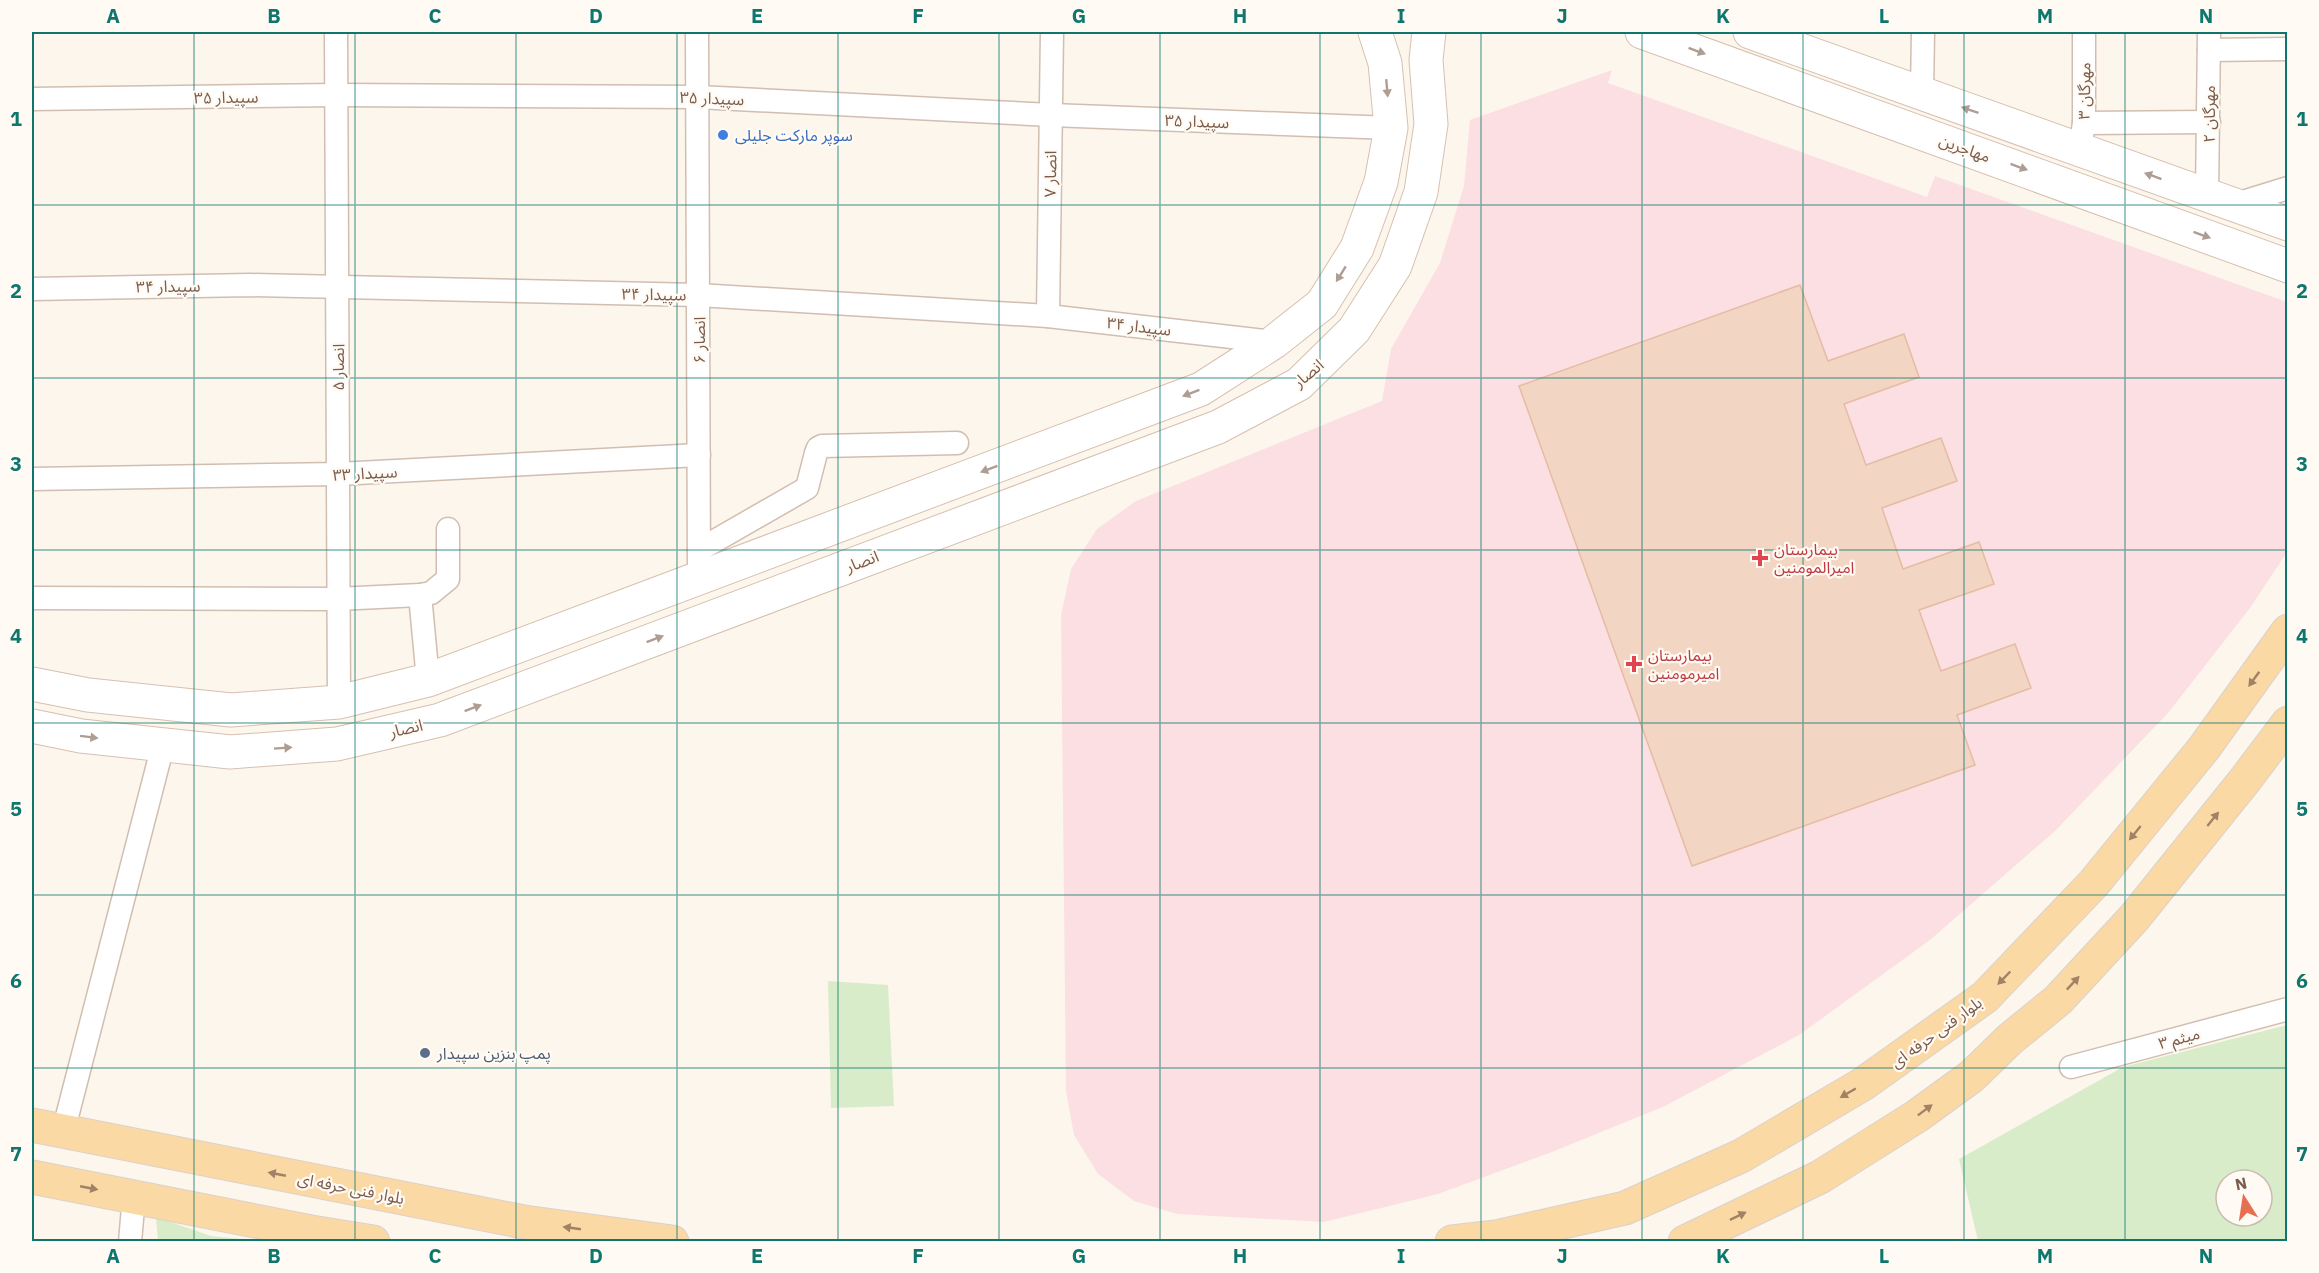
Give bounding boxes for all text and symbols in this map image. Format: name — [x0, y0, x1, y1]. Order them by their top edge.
text: A — [106, 2, 120, 29]
text: B — [267, 2, 281, 29]
text: C — [428, 2, 442, 29]
text: D — [589, 2, 603, 29]
text: E — [751, 2, 763, 29]
text: F — [912, 2, 924, 29]
text: G — [1072, 2, 1086, 29]
text: H — [1233, 2, 1247, 29]
text: I — [1397, 2, 1405, 29]
text: J — [1556, 2, 1568, 29]
text: K — [1716, 2, 1730, 29]
text: L — [1879, 2, 1889, 29]
text: M — [2037, 2, 2053, 29]
text: N — [2199, 2, 2213, 29]
one-way arrow — [1688, 47, 1706, 57]
street label: مهرگان ۳ — [2074, 62, 2094, 120]
one-way arrow — [1382, 79, 1392, 98]
street label: مهرگان ۲ — [2199, 85, 2219, 143]
street label: سپیدار ۳۵ — [193, 86, 259, 109]
street label: سپیدار ۳۵ — [679, 87, 745, 110]
text: 1 — [10, 105, 22, 132]
one-way arrow — [1961, 105, 1979, 115]
text: 1 — [2296, 105, 2308, 132]
street label: سپیدار ۳۵ — [1164, 110, 1230, 133]
place label: سوپر مارکت جلیلی — [735, 125, 853, 146]
marker: سوپر مارکت جلیلی — [716, 128, 730, 142]
street label: مهاجرین — [1937, 130, 1993, 166]
street label: انصار ۷ — [1040, 150, 1060, 198]
one-way arrow — [2010, 163, 2028, 173]
one-way arrow — [2144, 171, 2162, 181]
one-way arrow — [2193, 230, 2211, 240]
one-way arrow — [1335, 265, 1347, 281]
street label: سپیدار ۳۴ — [135, 275, 201, 298]
text: 2 — [10, 277, 22, 304]
text: 2 — [2296, 277, 2308, 304]
street label: سپیدار ۳۴ — [621, 283, 687, 306]
street label: سپیدار ۳۴ — [1106, 312, 1172, 341]
street label: انصار ۶ — [689, 317, 709, 363]
street label: انصار ۵ — [328, 344, 348, 390]
street label: انصار — [1288, 354, 1327, 392]
one-way arrow — [1182, 389, 1200, 398]
text: 3 — [10, 450, 22, 477]
text: 3 — [2296, 450, 2308, 477]
street label: سپیدار ۳۳ — [332, 461, 398, 486]
one-way arrow — [979, 464, 997, 474]
place label: بیمارستان امیرالمومنین — [1774, 539, 1854, 577]
street label: انصار — [842, 546, 881, 577]
marker: بیمارستان امیرالمومنین — [1751, 549, 1769, 567]
text: 4 — [10, 622, 22, 649]
text: 4 — [2296, 622, 2308, 649]
one-way arrow — [646, 633, 664, 643]
place label: بیمارستان امیرمومنین — [1648, 645, 1719, 683]
marker: بیمارستان امیرمومنین — [1625, 655, 1643, 673]
one-way arrow — [2248, 670, 2260, 686]
one-way arrow — [464, 702, 482, 712]
street label: انصار — [386, 714, 425, 742]
one-way arrow — [80, 732, 99, 742]
one-way arrow — [274, 743, 293, 753]
text: 5 — [10, 795, 22, 822]
text: 5 — [2296, 795, 2308, 822]
one-way arrow — [2207, 811, 2220, 827]
one-way arrow — [2128, 825, 2141, 841]
text: 6 — [10, 967, 22, 994]
text: 6 — [2296, 967, 2308, 994]
one-way arrow — [1997, 970, 2011, 985]
one-way arrow — [2066, 976, 2079, 991]
street label: بلوار فنی حرفه ای — [1886, 992, 1986, 1072]
street label: میثم ۳ — [2156, 1023, 2203, 1056]
place label: پمپ بنزین سپیدار — [436, 1043, 551, 1064]
marker: پمپ بنزین سپیدار — [418, 1046, 432, 1060]
one-way arrow — [1840, 1088, 1856, 1099]
one-way arrow — [1917, 1104, 1933, 1116]
text: 7 — [10, 1140, 22, 1167]
text: 7 — [2296, 1140, 2308, 1167]
street label: بلوار فنی حرفه ای — [296, 1168, 406, 1208]
north arrow — [2214, 1168, 2274, 1228]
one-way arrow — [267, 1169, 286, 1178]
text: N — [2233, 1172, 2249, 1194]
one-way arrow — [80, 1184, 99, 1193]
one-way arrow — [1729, 1211, 1746, 1220]
one-way arrow — [563, 1224, 582, 1233]
text: A — [106, 1242, 120, 1269]
text: B — [267, 1242, 281, 1269]
text: C — [428, 1242, 442, 1269]
text: D — [589, 1242, 603, 1269]
text: E — [751, 1242, 763, 1269]
text: F — [912, 1242, 924, 1269]
text: G — [1072, 1242, 1086, 1269]
text: H — [1233, 1242, 1247, 1269]
text: I — [1397, 1242, 1405, 1269]
text: J — [1556, 1242, 1568, 1269]
text: K — [1716, 1242, 1730, 1269]
text: L — [1879, 1242, 1889, 1269]
text: M — [2037, 1242, 2053, 1269]
text: N — [2199, 1242, 2213, 1269]

